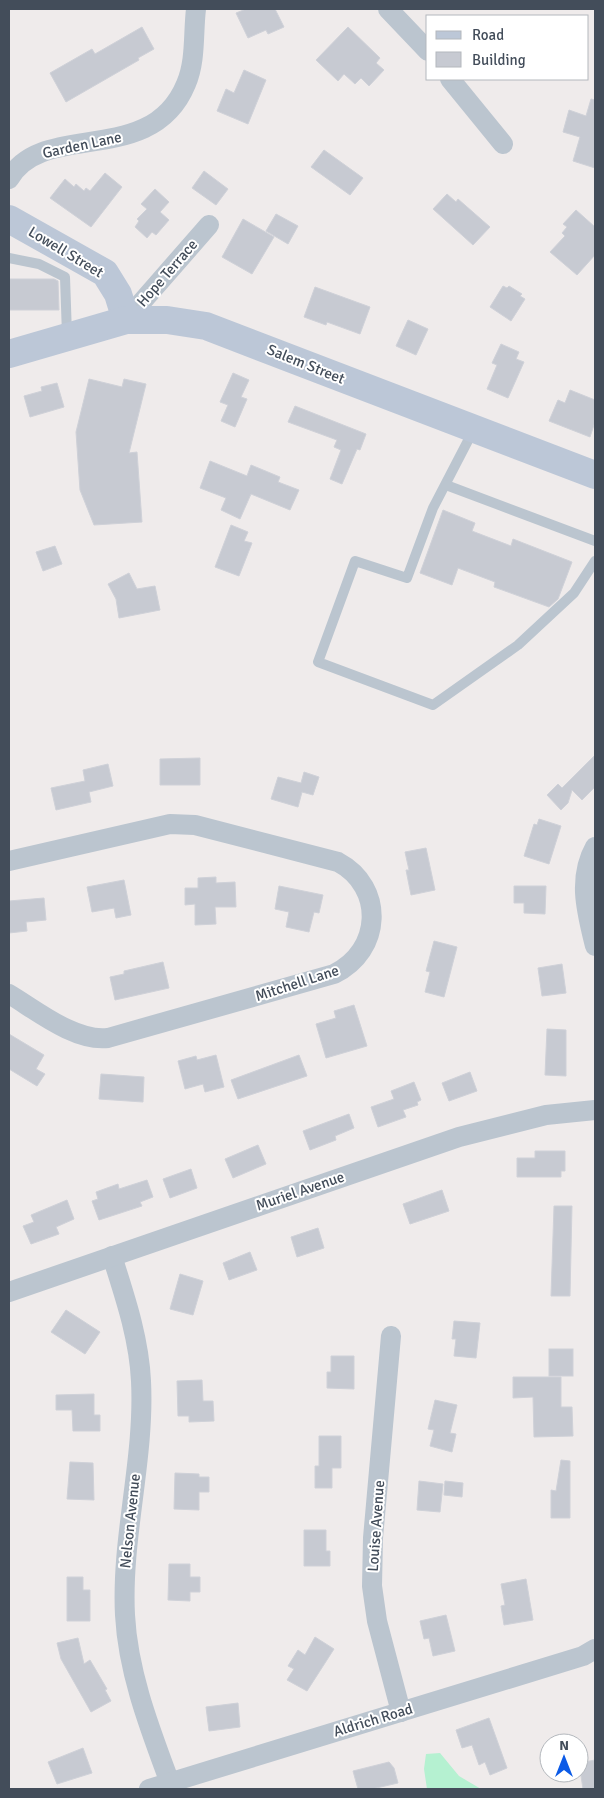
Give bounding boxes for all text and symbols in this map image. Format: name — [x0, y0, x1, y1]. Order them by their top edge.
legend — [426, 15, 589, 80]
text: Road — [472, 26, 504, 44]
text: Building — [472, 51, 526, 69]
street label: Garden Lane — [41, 128, 123, 162]
street label: Lowell Street — [25, 223, 107, 281]
street label: Hope Terrace — [133, 236, 201, 310]
street label: Salem Street — [265, 340, 347, 388]
street label: Mitchell Lane — [253, 961, 341, 1005]
street label: Muriel Avenue — [253, 1167, 347, 1215]
street label: Nelson Avenue — [116, 1473, 144, 1569]
street label: Louise Avenue — [364, 1480, 388, 1572]
street label: Aldrich Road — [331, 1699, 415, 1741]
north arrow — [539, 1733, 589, 1783]
text: N — [559, 1737, 569, 1754]

